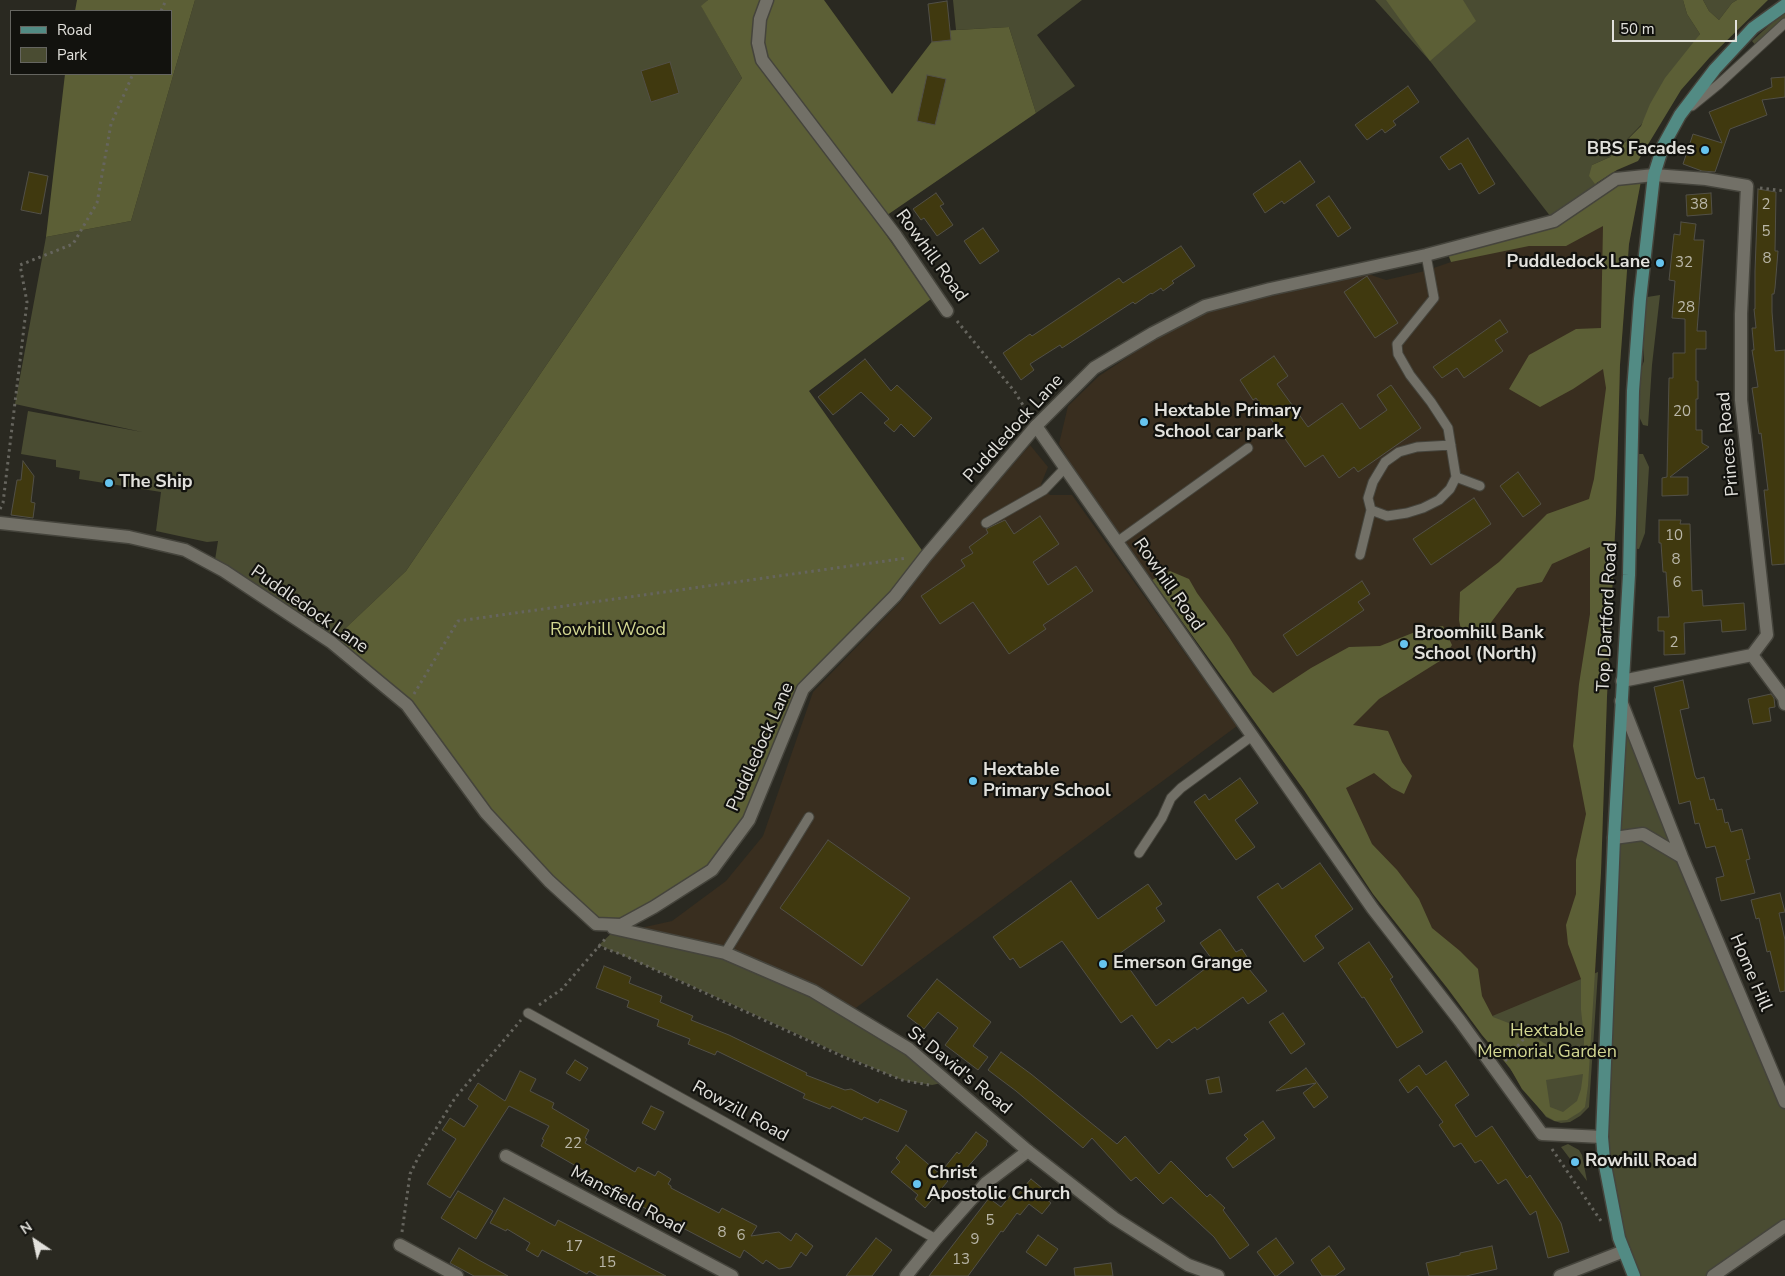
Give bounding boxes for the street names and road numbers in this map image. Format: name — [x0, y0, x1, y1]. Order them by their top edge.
street label: Rowhill Road — [890, 206, 972, 306]
street label: Puddledock Lane — [960, 370, 1068, 488]
street label: Princes Road — [1714, 391, 1744, 497]
street label: Rowhill Road — [1128, 534, 1208, 636]
street label: Top Dartford Road — [1593, 542, 1623, 692]
street label: Puddledock Lane — [246, 561, 372, 659]
street label: Puddledock Lane — [723, 679, 799, 815]
street label: Home Hill — [1724, 931, 1776, 1015]
street label: St David's Road — [903, 1022, 1015, 1120]
street label: Rowzill Road — [688, 1077, 792, 1147]
street label: Mansfield Road — [566, 1162, 688, 1240]

